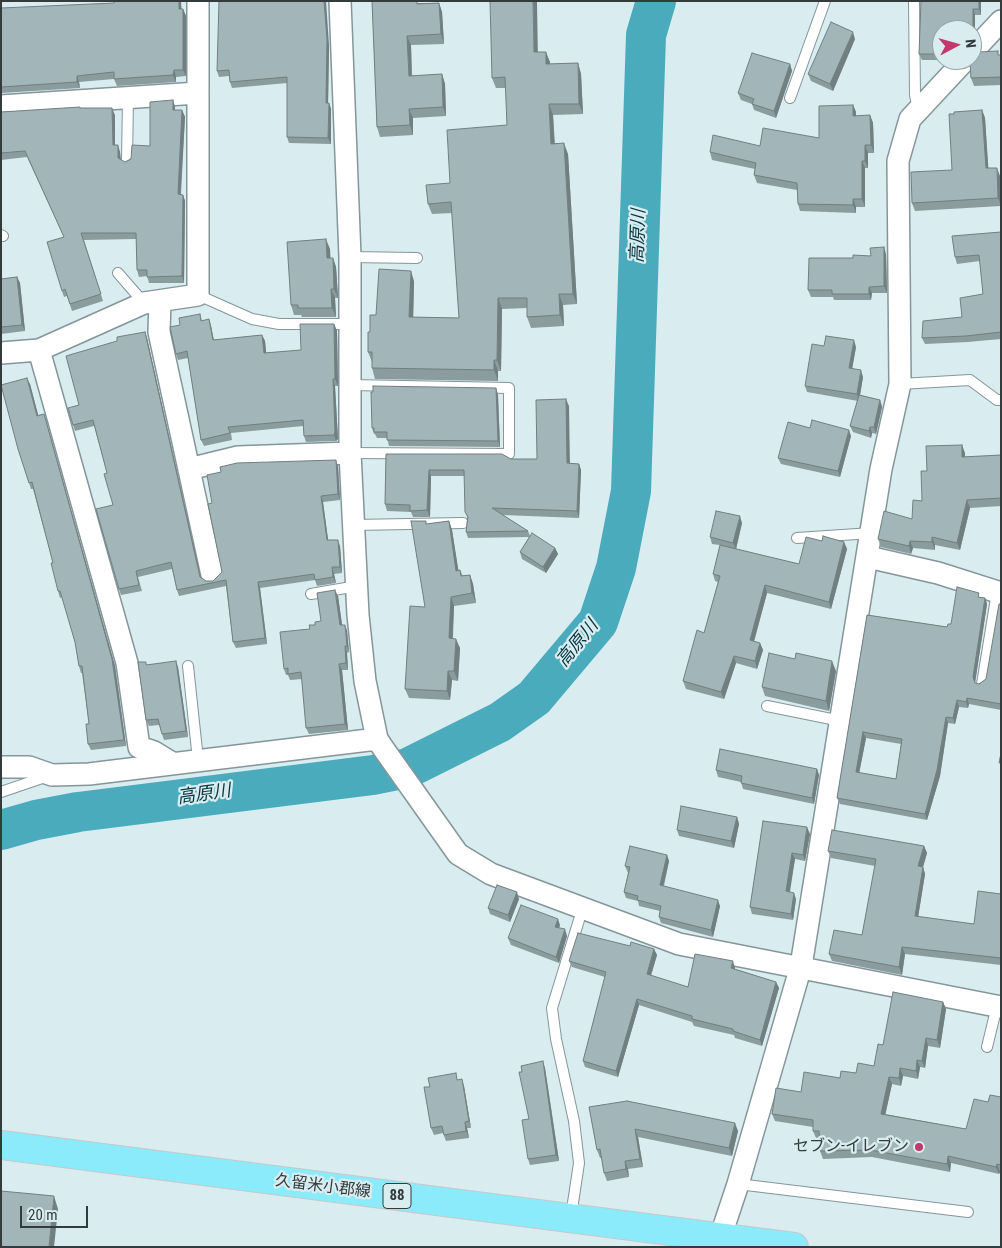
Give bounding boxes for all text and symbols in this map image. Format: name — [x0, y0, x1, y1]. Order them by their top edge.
north arrow — [932, 20, 982, 70]
text: N — [963, 38, 979, 49]
water label: 高原川 — [627, 209, 651, 263]
water label: 高原川 — [553, 616, 603, 672]
water label: 高原川 — [176, 781, 232, 809]
place label: セブン-イレブン — [793, 1137, 909, 1157]
marker: セブン-イレブン — [913, 1141, 925, 1153]
street label: 久留米小郡線 — [274, 1172, 372, 1202]
road number: 88 — [383, 1184, 411, 1208]
scale bar — [22, 1196, 90, 1228]
text: 20 m — [28, 1206, 58, 1224]

